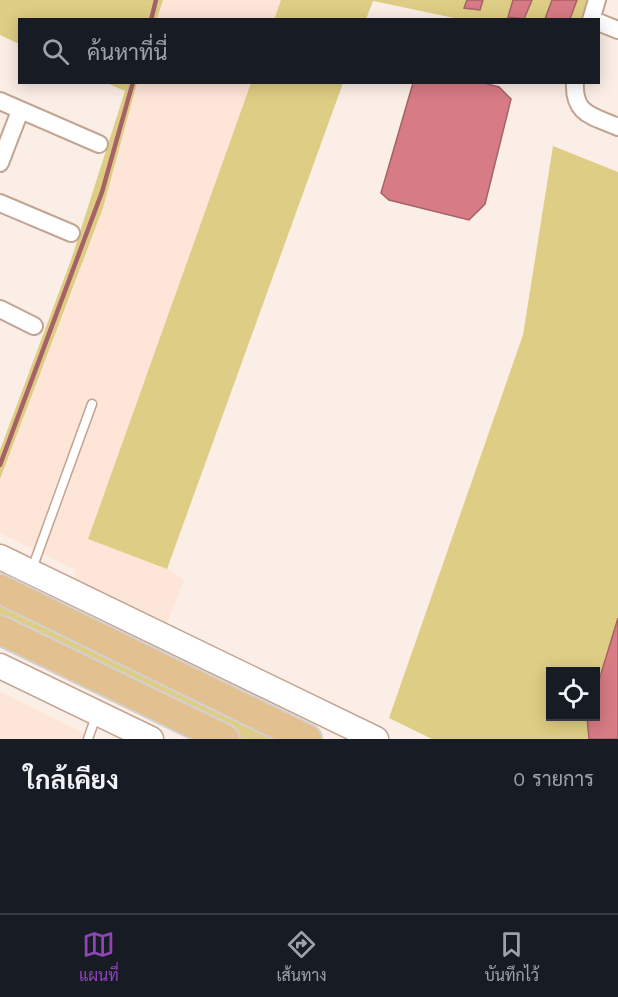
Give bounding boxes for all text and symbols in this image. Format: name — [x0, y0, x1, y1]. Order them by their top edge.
search box — [18, 18, 600, 84]
icon: search — [39, 35, 72, 68]
text: ค้นหาที่นี่ — [87, 40, 167, 65]
map controls — [546, 667, 600, 721]
button: locate — [546, 667, 600, 721]
text: ใกล้เคียง — [24, 765, 119, 795]
text: 0 รายการ — [513, 767, 594, 791]
tab: แผนที่ — [79, 928, 119, 985]
tab: เส้นทาง — [277, 928, 327, 985]
tab: บันทึกไว้ — [484, 928, 539, 985]

